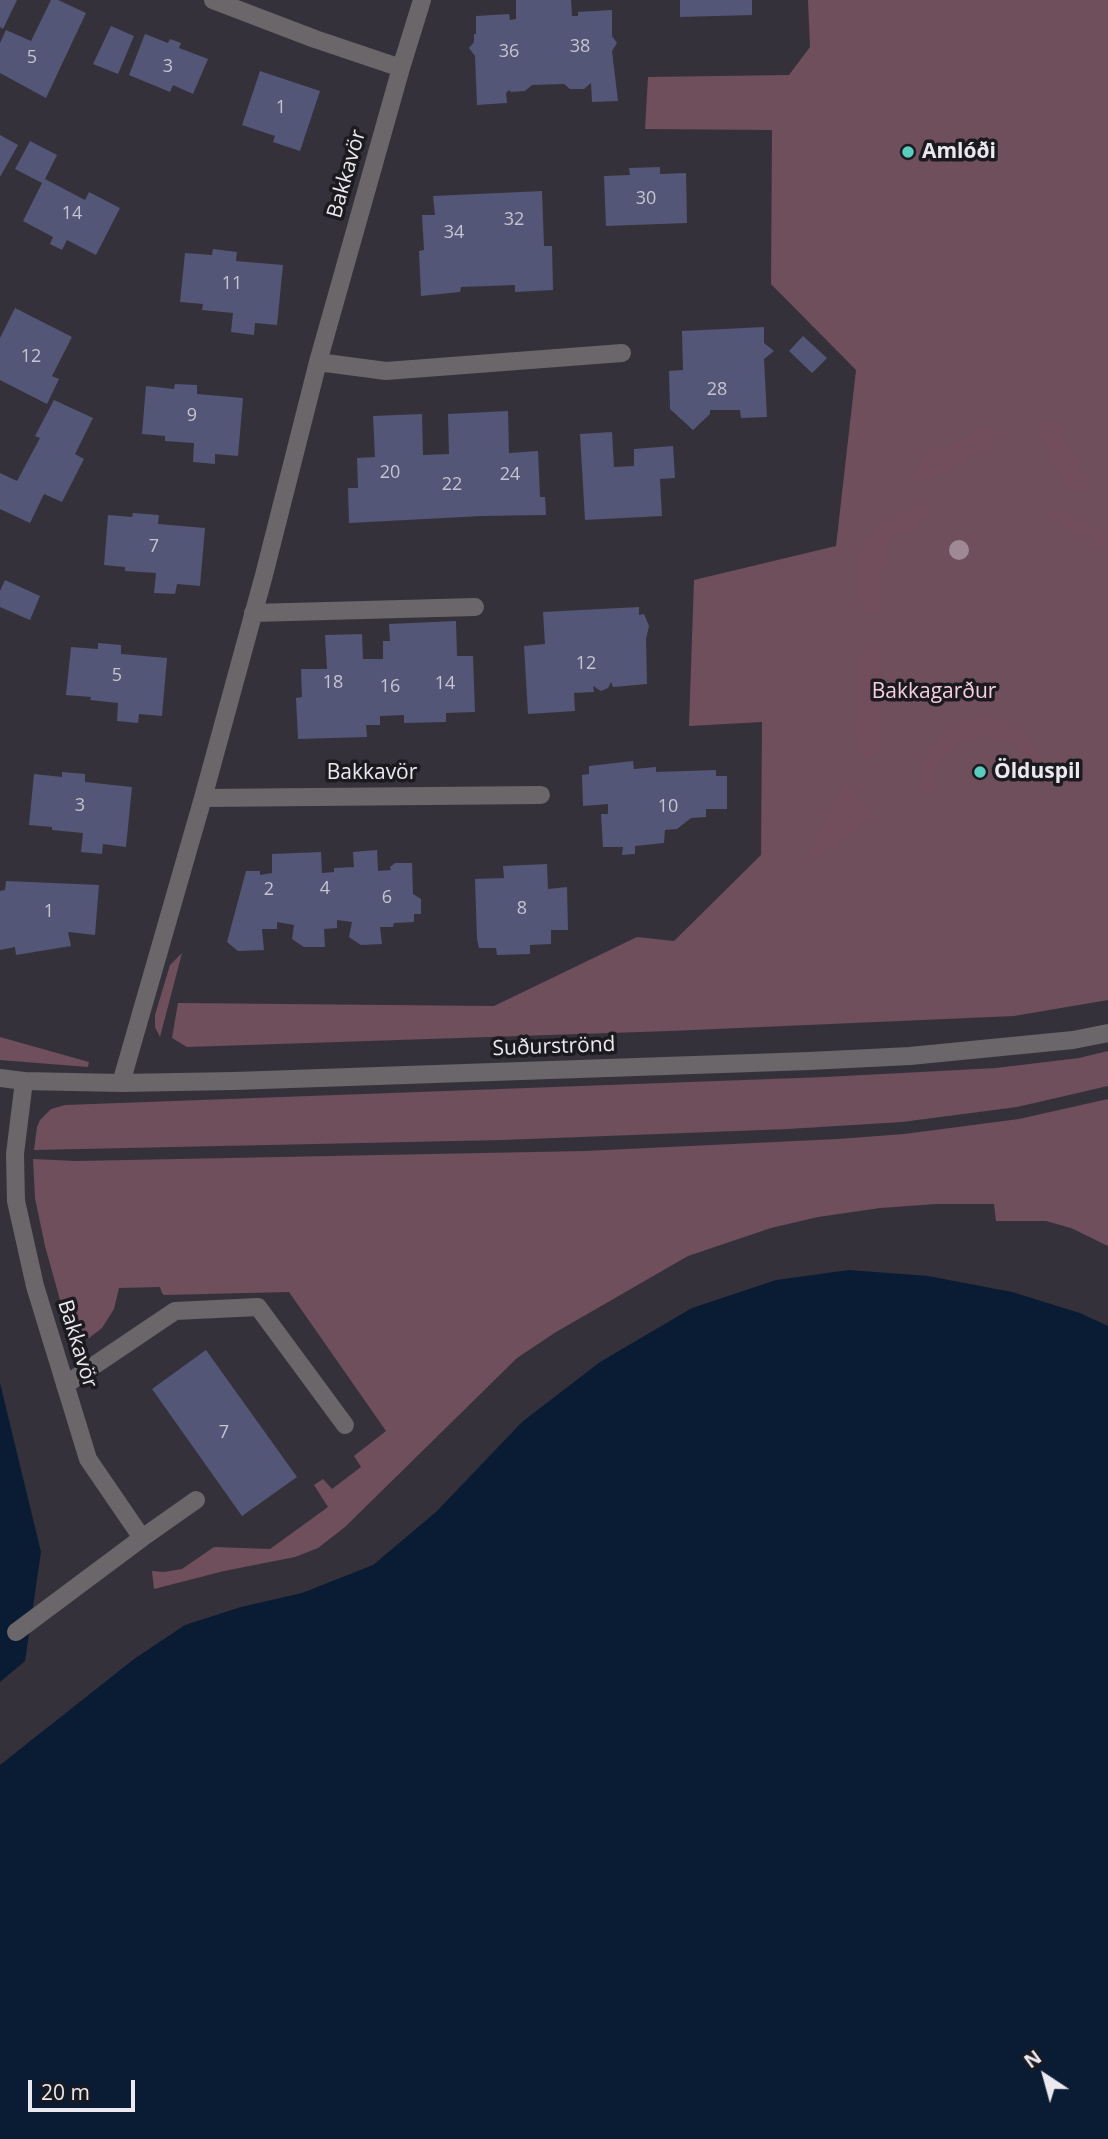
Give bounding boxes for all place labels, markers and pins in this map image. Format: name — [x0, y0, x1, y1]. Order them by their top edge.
place label: Amlóði — [922, 139, 996, 165]
marker: Amlóði — [900, 144, 916, 160]
place label: Ölduspil — [994, 759, 1081, 785]
marker: Ölduspil — [972, 764, 988, 780]

